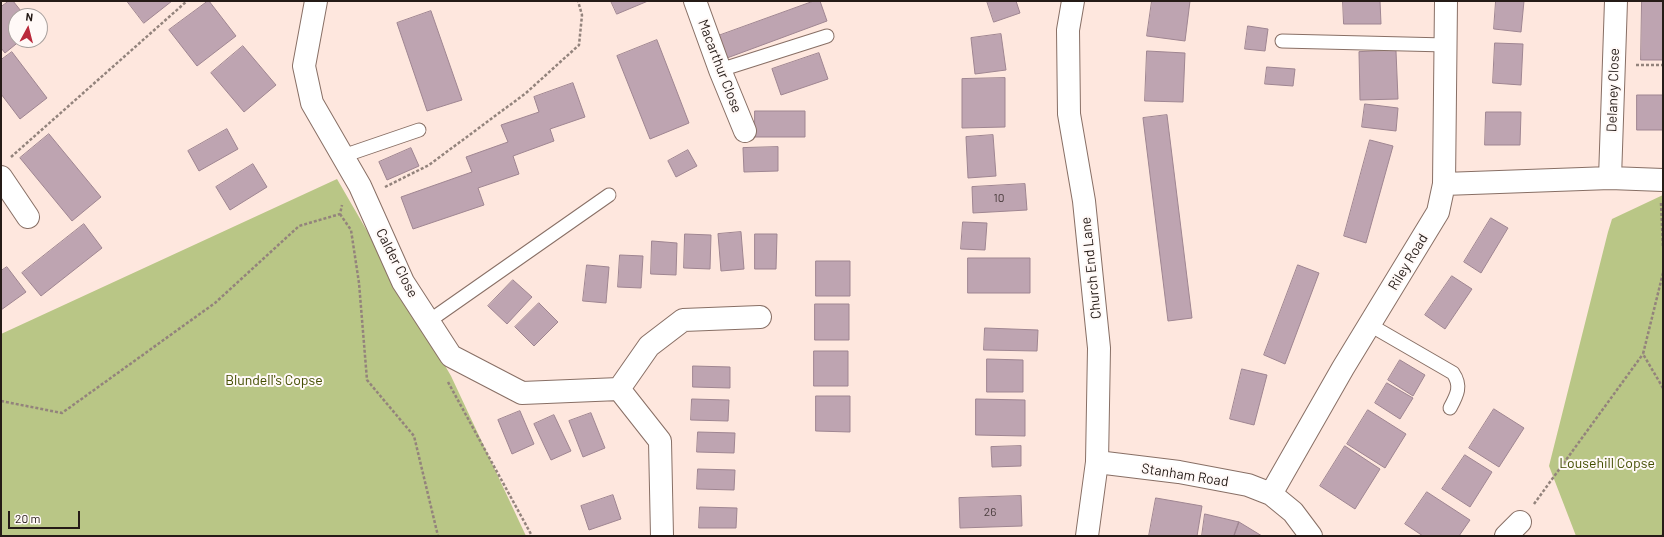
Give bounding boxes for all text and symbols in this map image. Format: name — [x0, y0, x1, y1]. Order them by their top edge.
north arrow — [8, 8, 48, 48]
text: N — [25, 10, 34, 23]
street label: Macarthur Close — [695, 17, 745, 115]
street label: Delaney Close — [1603, 48, 1623, 132]
house number: 10 — [994, 191, 1004, 205]
street label: Church End Lane — [1077, 216, 1105, 320]
street label: Calder Close — [372, 226, 422, 300]
street label: Riley Road — [1385, 231, 1431, 293]
park label: Blundell's Copse — [225, 372, 323, 388]
park label: Lousehill Copse — [1559, 455, 1655, 471]
street label: Stanham Road — [1140, 460, 1230, 490]
scale bar — [10, 503, 82, 529]
house number: 26 — [984, 505, 996, 519]
text: 20 m — [15, 511, 41, 525]

